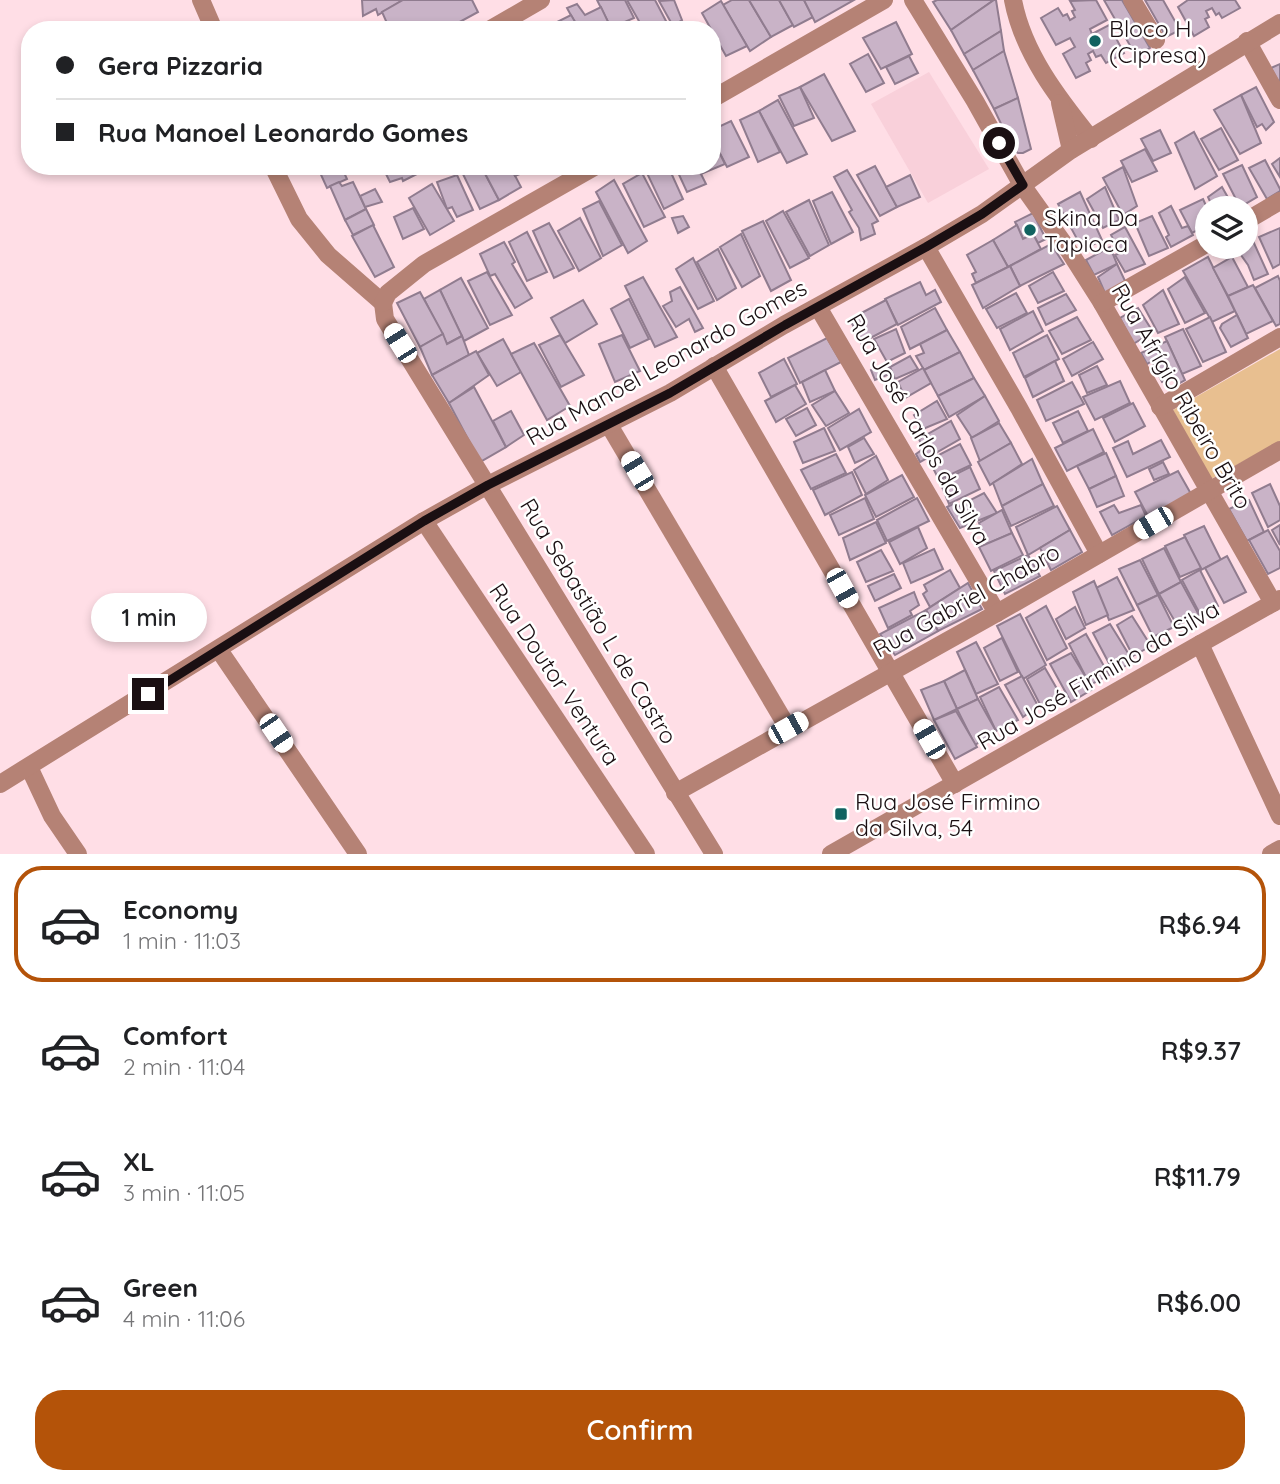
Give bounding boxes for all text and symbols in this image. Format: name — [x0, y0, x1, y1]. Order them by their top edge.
place label: Bloco H (Cipresa) — [1109, 14, 1206, 69]
marker: Bloco H (Cipresa) — [1087, 33, 1103, 49]
text: Gera Pizzaria — [98, 49, 263, 82]
text: Rua Manoel Leonardo Gomes — [98, 116, 468, 149]
route start — [983, 127, 1015, 159]
map controls — [1195, 196, 1258, 259]
button: layers — [1195, 196, 1258, 259]
place label: Skina Da Tapioca — [1044, 203, 1138, 258]
marker: Skina Da Tapioca — [1022, 222, 1038, 238]
street label: Rua Manoel Leonardo Gomes — [520, 273, 812, 451]
street label: Rua Afrígio Ribeiro Brito — [1105, 278, 1259, 514]
street label: Rua José Carlos da Silva — [841, 308, 997, 550]
car — [380, 320, 421, 366]
car — [618, 448, 657, 494]
street label: Rua Sebastião L de Castro — [514, 493, 684, 749]
car — [1130, 503, 1177, 543]
street label: Rua Gabriel Chabro — [867, 537, 1065, 663]
car — [823, 565, 862, 611]
street label: Rua Doutor Ventura — [483, 577, 627, 771]
callout: 1 min — [90, 592, 206, 642]
street label: Rua José Firmino da Silva — [972, 594, 1224, 756]
text: 1 min — [121, 603, 177, 632]
route end — [132, 678, 164, 710]
car — [765, 709, 812, 747]
car — [256, 710, 297, 756]
car — [910, 716, 949, 762]
place label: Rua José Firmino da Silva, 54 — [855, 787, 1040, 842]
marker: Rua José Firmino da Silva, 54 — [833, 806, 849, 822]
icon: car — [39, 893, 102, 956]
text: Economy — [123, 893, 238, 926]
text: R$6.94 — [1159, 908, 1241, 941]
text: 1 min · 11:03 — [123, 926, 241, 955]
icon: car — [39, 1019, 102, 1082]
text: Comfort — [123, 1019, 228, 1052]
text: R$9.37 — [1161, 1034, 1241, 1067]
text: 2 min · 11:04 — [123, 1052, 245, 1081]
icon: car — [39, 1145, 102, 1208]
text: XL — [123, 1145, 155, 1178]
text: R$11.79 — [1154, 1160, 1241, 1193]
text: 3 min · 11:05 — [123, 1178, 245, 1207]
icon: car — [39, 1271, 102, 1334]
text: Green — [123, 1271, 198, 1304]
text: R$6.00 — [1156, 1286, 1241, 1319]
text: 4 min · 11:06 — [123, 1304, 245, 1333]
button: Confirm — [35, 1390, 1245, 1470]

